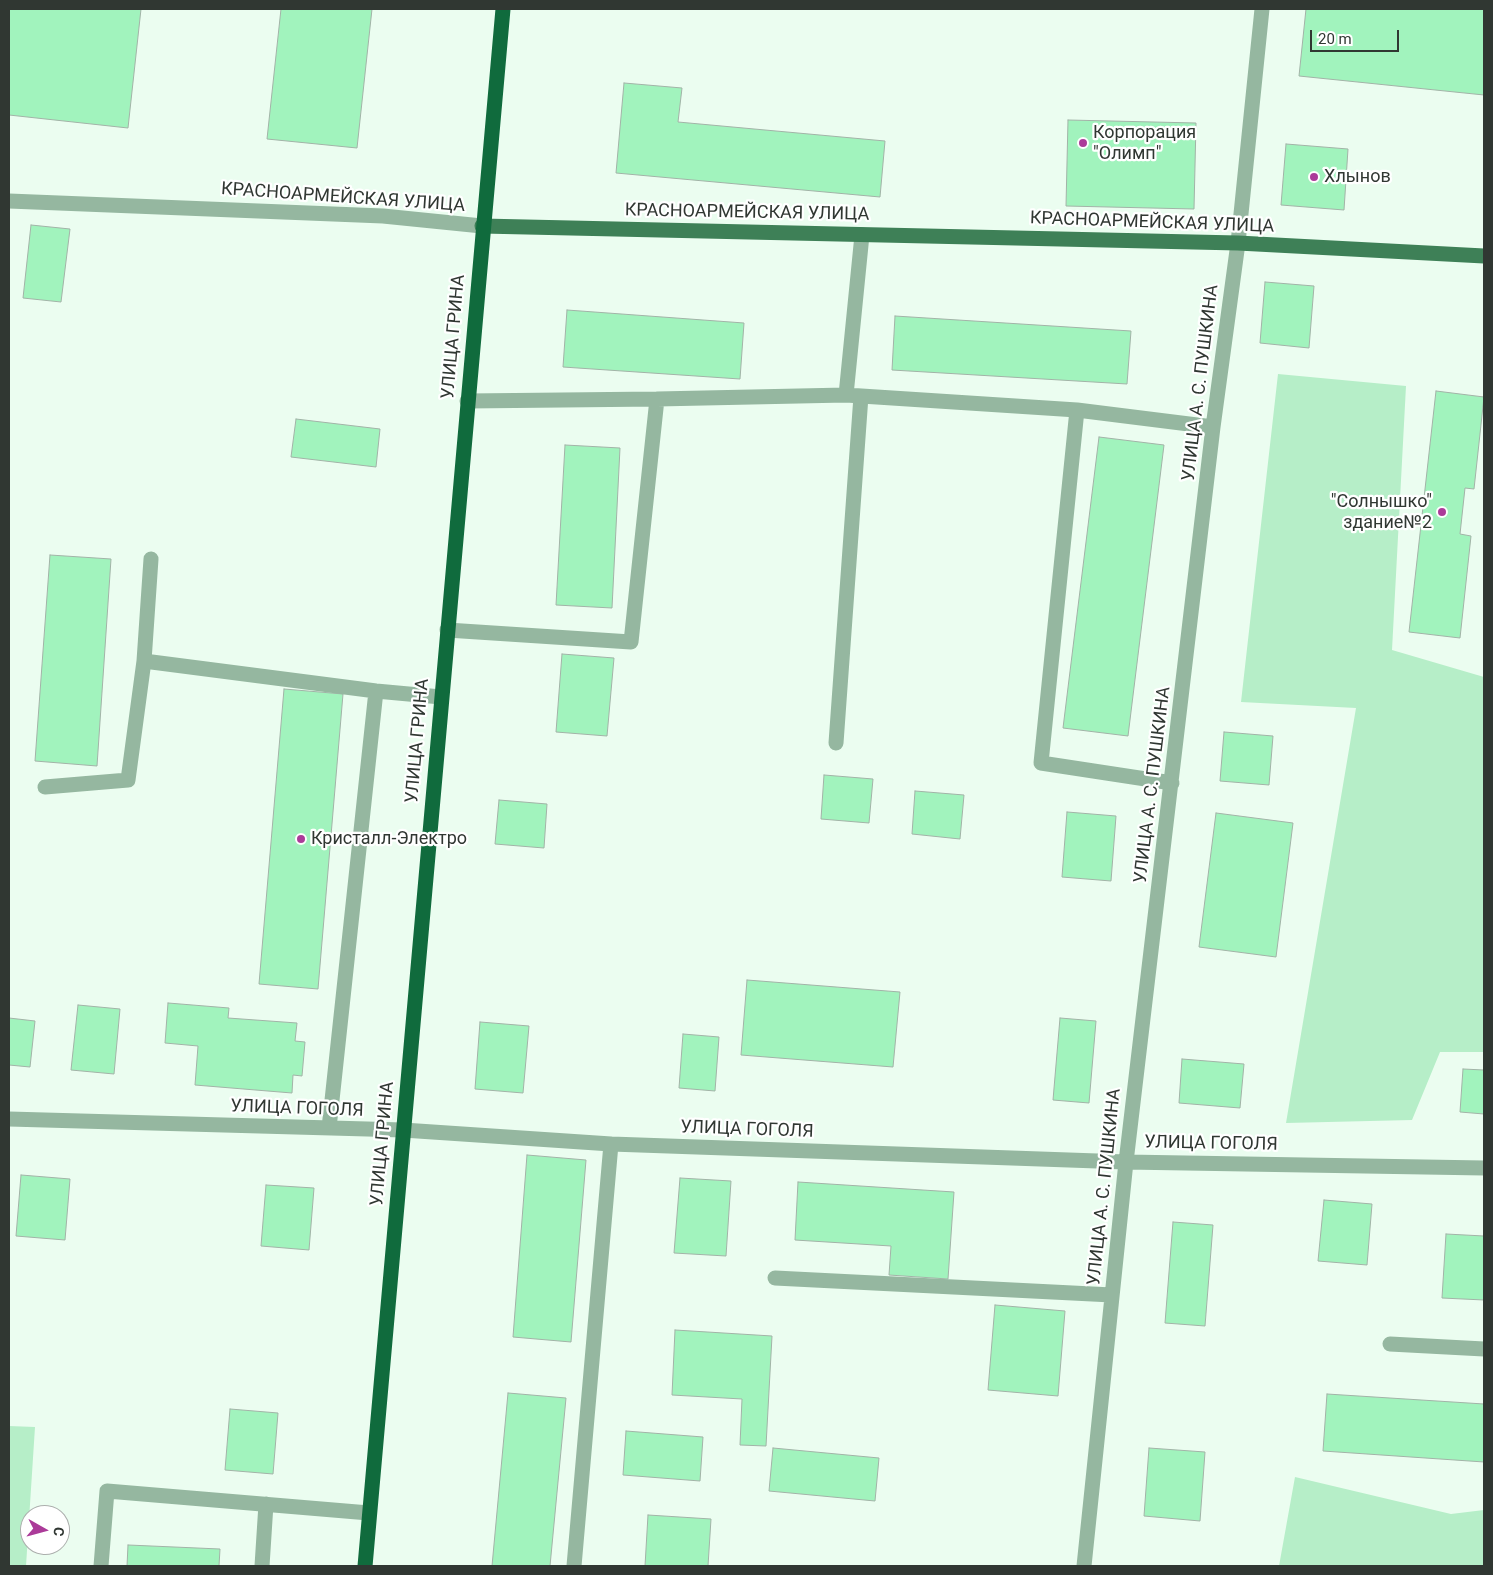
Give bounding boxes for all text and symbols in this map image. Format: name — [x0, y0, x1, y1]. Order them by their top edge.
scale bar — [1313, 20, 1402, 52]
text: 20 m — [1318, 30, 1352, 48]
place label: Корпорация "Олимп" — [1093, 122, 1196, 164]
marker: Корпорация "Олимп" — [1077, 137, 1089, 149]
place label: Хлынов — [1324, 166, 1391, 188]
marker: Хлынов — [1308, 171, 1320, 183]
street label: КРАСНОАРМЕЙСКАЯ УЛИЦА — [220, 179, 466, 217]
street label: КРАСНОАРМЕЙСКАЯ УЛИЦА — [625, 200, 869, 226]
street label: КРАСНОАРМЕЙСКАЯ УЛИЦА — [1029, 208, 1275, 238]
street label: УЛИЦА ГРИНА — [438, 274, 470, 400]
street label: УЛИЦА А. С. ПУШКИНА — [1178, 283, 1224, 483]
place label: "Солнышко" здание№2 — [1331, 491, 1432, 534]
marker: "Солнышко" здание№2 — [1436, 506, 1448, 518]
street label: УЛИЦА ГРИНА — [402, 678, 434, 804]
street label: УЛИЦА А. С. ПУШКИНА — [1130, 685, 1176, 885]
place label: Кристалл-Электро — [311, 828, 467, 850]
marker: Кристалл-Электро — [295, 833, 307, 845]
street label: УЛИЦА ГРИНА — [367, 1081, 399, 1207]
street label: УЛИЦА А. С. ПУШКИНА — [1084, 1087, 1126, 1287]
street label: УЛИЦА ГОГОЛЯ — [230, 1096, 364, 1122]
street label: УЛИЦА ГОГОЛЯ — [680, 1117, 814, 1143]
street label: УЛИЦА ГОГОЛЯ — [1144, 1132, 1278, 1156]
north arrow — [20, 1505, 70, 1555]
text: С — [50, 1526, 67, 1537]

